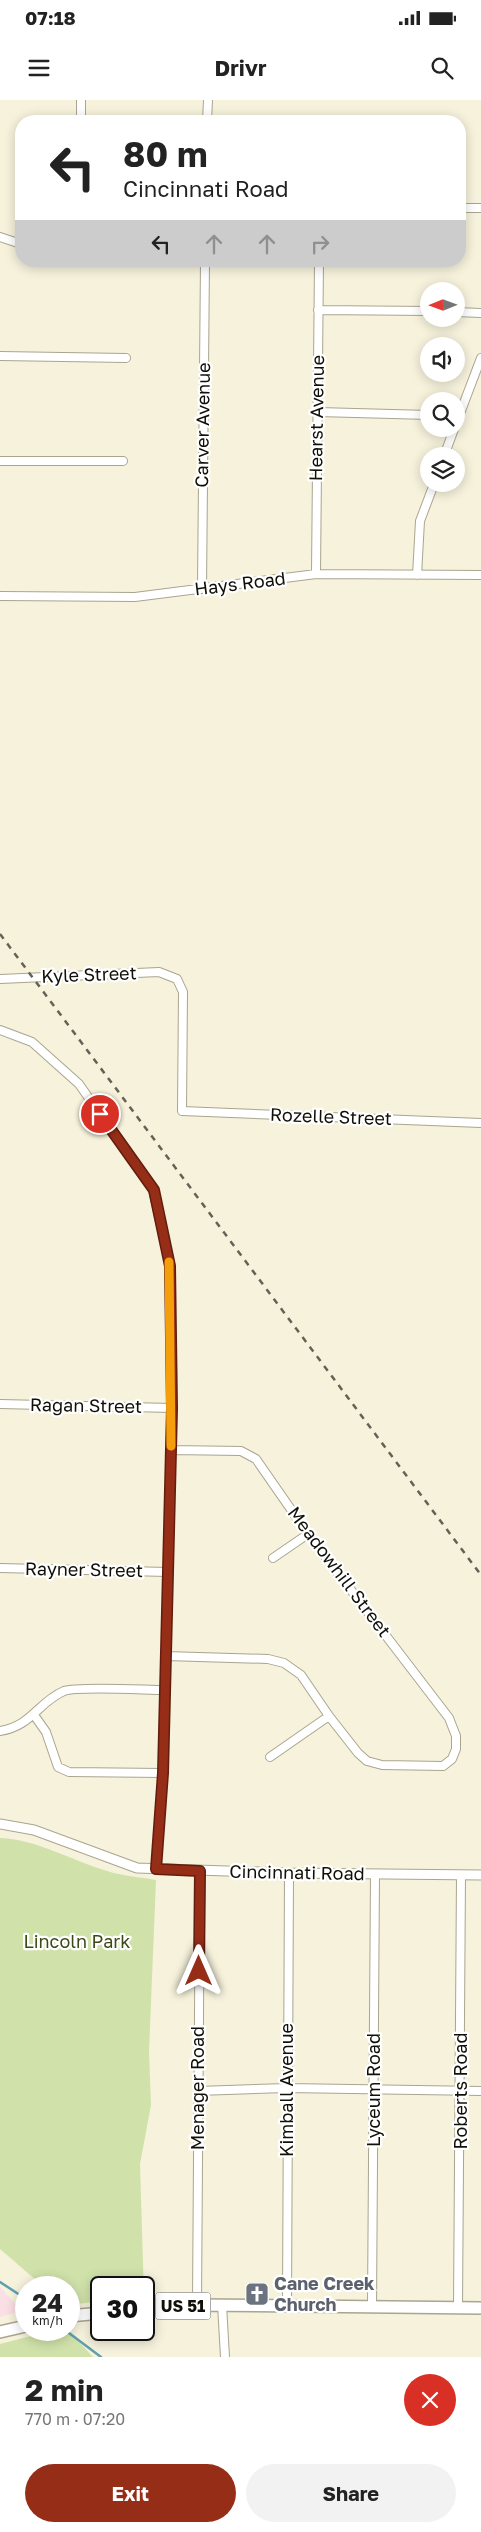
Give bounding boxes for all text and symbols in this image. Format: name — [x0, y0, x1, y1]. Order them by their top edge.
text: 07:18 — [25, 6, 76, 29]
icon: menu — [25, 54, 53, 82]
text: Drivr — [214, 54, 267, 81]
icon: search — [428, 54, 456, 82]
text: 80 m — [123, 133, 208, 175]
icon: left — [40, 135, 105, 200]
text: Cincinnati Road — [123, 175, 289, 202]
icon: left — [147, 230, 175, 258]
icon: ahead — [200, 230, 228, 258]
icon: ahead — [253, 230, 281, 258]
icon: right — [306, 230, 334, 258]
north arrow — [420, 282, 465, 328]
map controls — [420, 282, 465, 492]
button: sound — [420, 337, 465, 382]
street label: Hearst Avenue — [304, 355, 328, 481]
street label: Carver Avenue — [190, 362, 214, 488]
button: search — [420, 392, 465, 437]
button: layers — [420, 447, 465, 492]
street label: Hays Road — [193, 567, 287, 600]
street label: Kyle Street — [41, 961, 137, 987]
pin — [79, 1093, 121, 1135]
icon: arrive — [86, 1100, 114, 1128]
street label: Rozelle Street — [270, 1103, 392, 1129]
street label: Ragan Street — [30, 1393, 142, 1417]
street label: Meadowhill Street — [284, 1502, 396, 1641]
street label: Rayner Street — [25, 1557, 143, 1581]
street label: Cincinnati Road — [229, 1860, 365, 1884]
park label: Lincoln Park — [23, 1930, 131, 1952]
position arrow — [172, 1944, 224, 1996]
street label: Kimball Avenue — [275, 2023, 297, 2157]
street label: Menager Road — [186, 2026, 208, 2150]
street label: Roberts Road — [449, 2032, 471, 2150]
street label: Lyceum Road — [362, 2033, 384, 2147]
place label: Cane Creek Church — [274, 2272, 375, 2315]
speed limit sign: 30 — [90, 2276, 155, 2341]
church icon: Cane Creek Church — [244, 2281, 270, 2307]
text: 24 — [32, 2287, 63, 2318]
road number: US 51 — [156, 2292, 210, 2320]
text: km/h — [32, 2313, 63, 2328]
text: 2 min — [25, 2372, 103, 2408]
button: close — [404, 2374, 456, 2426]
text: 770 m · 07:20 — [25, 2409, 125, 2429]
button: Exit — [25, 2464, 236, 2522]
button: Share — [246, 2464, 456, 2522]

